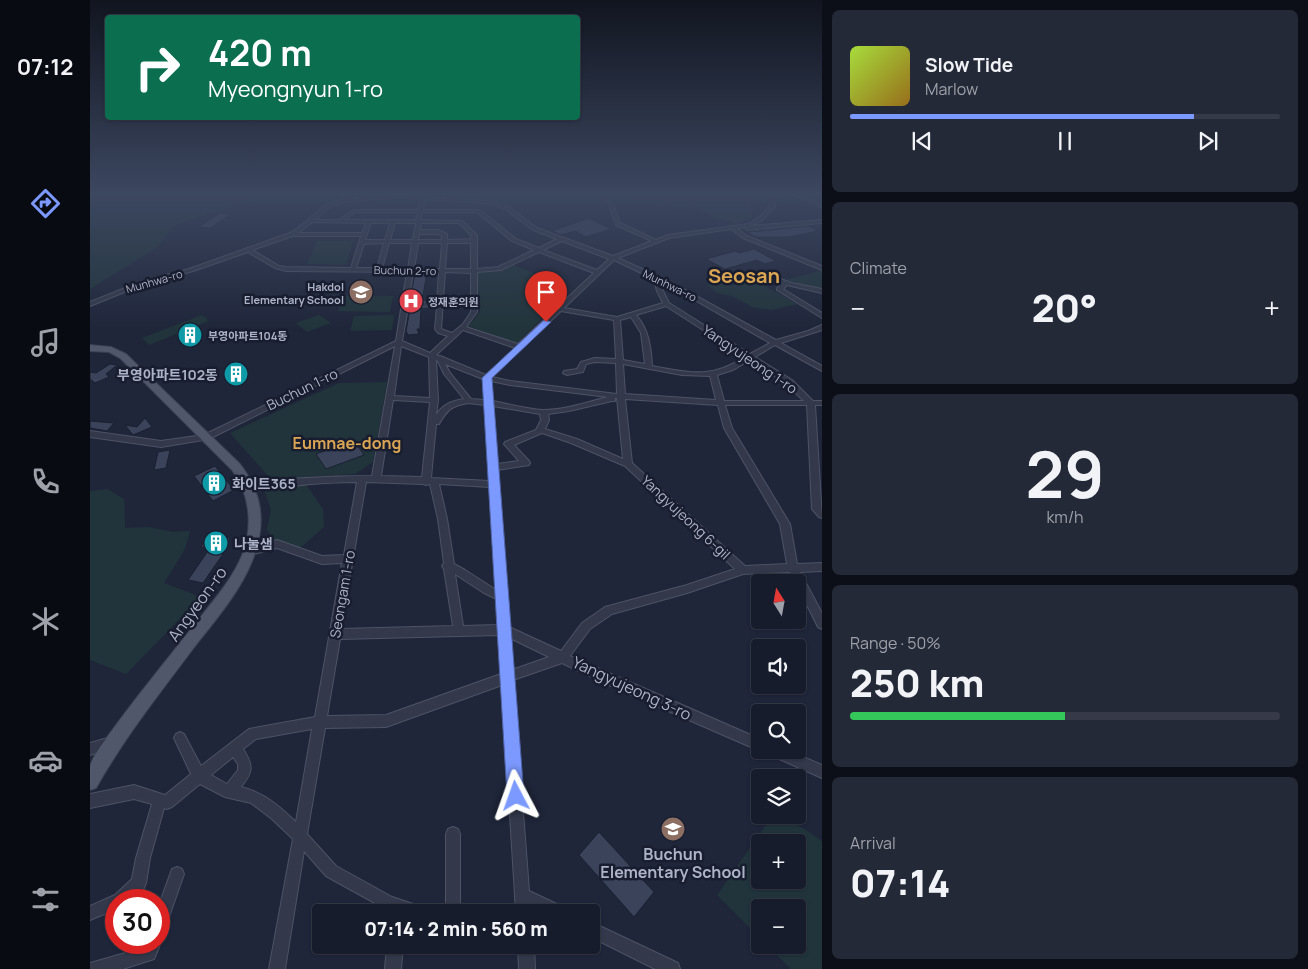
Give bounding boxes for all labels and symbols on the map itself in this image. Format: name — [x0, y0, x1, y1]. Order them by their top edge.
street label: Buchun 2-ro — [374, 262, 437, 278]
district label: Seosan — [708, 262, 780, 289]
street label: Munhwa-ro — [124, 266, 184, 296]
street label: Munhwa-ro — [641, 266, 700, 305]
pin — [525, 271, 567, 322]
place label: Hakdol Elementary School — [244, 279, 344, 307]
school or university icon: Hakdol Elementary School — [348, 279, 374, 305]
hospital icon: 정재훈의원 — [398, 288, 424, 314]
place label: 정재훈의원 — [428, 294, 479, 309]
street label: Yangyujeong 1-ro — [699, 320, 801, 398]
building icon: 부영아파트104동 — [177, 322, 203, 348]
place label: 부영아파트104동 — [208, 328, 287, 343]
building icon: 부영아파트102동 — [223, 361, 249, 387]
street label: Buchun 1-ro — [263, 364, 341, 414]
place label: 부영아파트102동 — [117, 365, 218, 384]
district label: Eumnae-dong — [293, 432, 401, 454]
building icon: 화이트365 — [201, 470, 227, 496]
street label: Yangyujeong 6-gil — [637, 471, 735, 563]
place label: 화이트365 — [232, 474, 296, 493]
building icon: 나눌샘 — [203, 530, 229, 556]
place label: 나눌샘 — [234, 534, 273, 553]
street label: Seongam 1-ro — [325, 549, 359, 639]
street label: Angyeon-ro — [162, 562, 232, 646]
north arrow — [751, 574, 806, 629]
street label: Yangyujeong 3-ro — [569, 651, 695, 725]
position arrow — [489, 769, 541, 821]
school or university icon: Buchun Elementary School — [660, 816, 686, 842]
place label: Buchun Elementary School — [600, 843, 746, 883]
speed limit sign: 30 — [105, 889, 170, 954]

